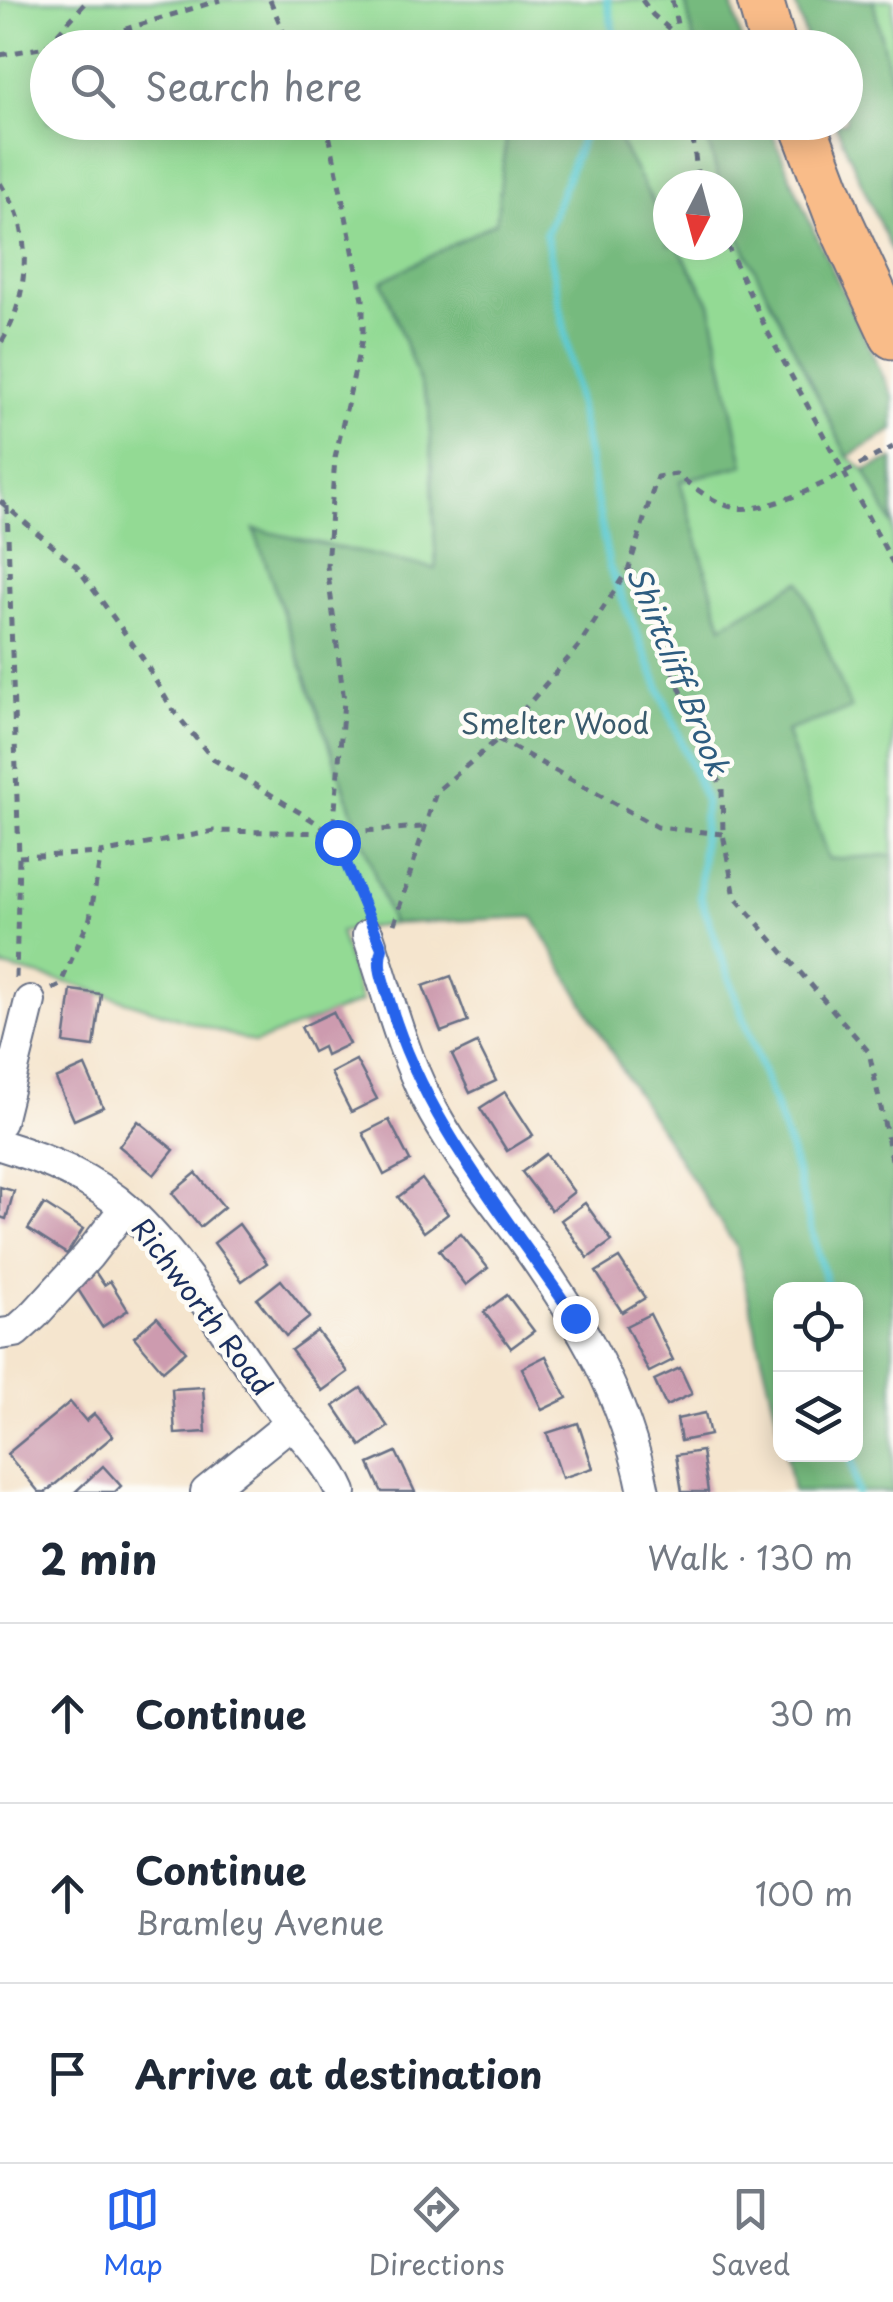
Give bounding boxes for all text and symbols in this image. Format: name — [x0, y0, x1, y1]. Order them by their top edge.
search box — [30, 30, 863, 140]
text: Search here — [145, 57, 362, 114]
icon: search — [65, 58, 120, 113]
north arrow — [653, 170, 743, 260]
water label: Shirtcliff Brook — [617, 559, 742, 783]
park label: Smelter Wood — [461, 701, 649, 744]
route start — [315, 820, 361, 866]
street label: Richworth Road — [122, 1208, 284, 1404]
map controls — [773, 1282, 863, 1462]
button: locate — [773, 1282, 863, 1372]
route end — [553, 1296, 599, 1342]
button: layers — [773, 1372, 863, 1462]
text: 2 min — [40, 1526, 157, 1589]
text: Walk · 130 m — [648, 1533, 853, 1581]
text: Continue — [135, 1685, 306, 1742]
icon: ahead — [40, 1686, 95, 1741]
text: 30 m — [769, 1689, 853, 1737]
text: Continue — [135, 1841, 306, 1898]
icon: ahead — [40, 1866, 95, 1921]
text: 100 m — [755, 1869, 853, 1917]
text: Bramley Avenue — [135, 1898, 384, 1946]
text: Arrive at destination — [135, 2045, 543, 2102]
icon: arrive — [40, 2046, 95, 2101]
tab: Map — [103, 2182, 163, 2285]
tab: Directions — [369, 2182, 505, 2285]
tab: Saved — [711, 2182, 790, 2285]

